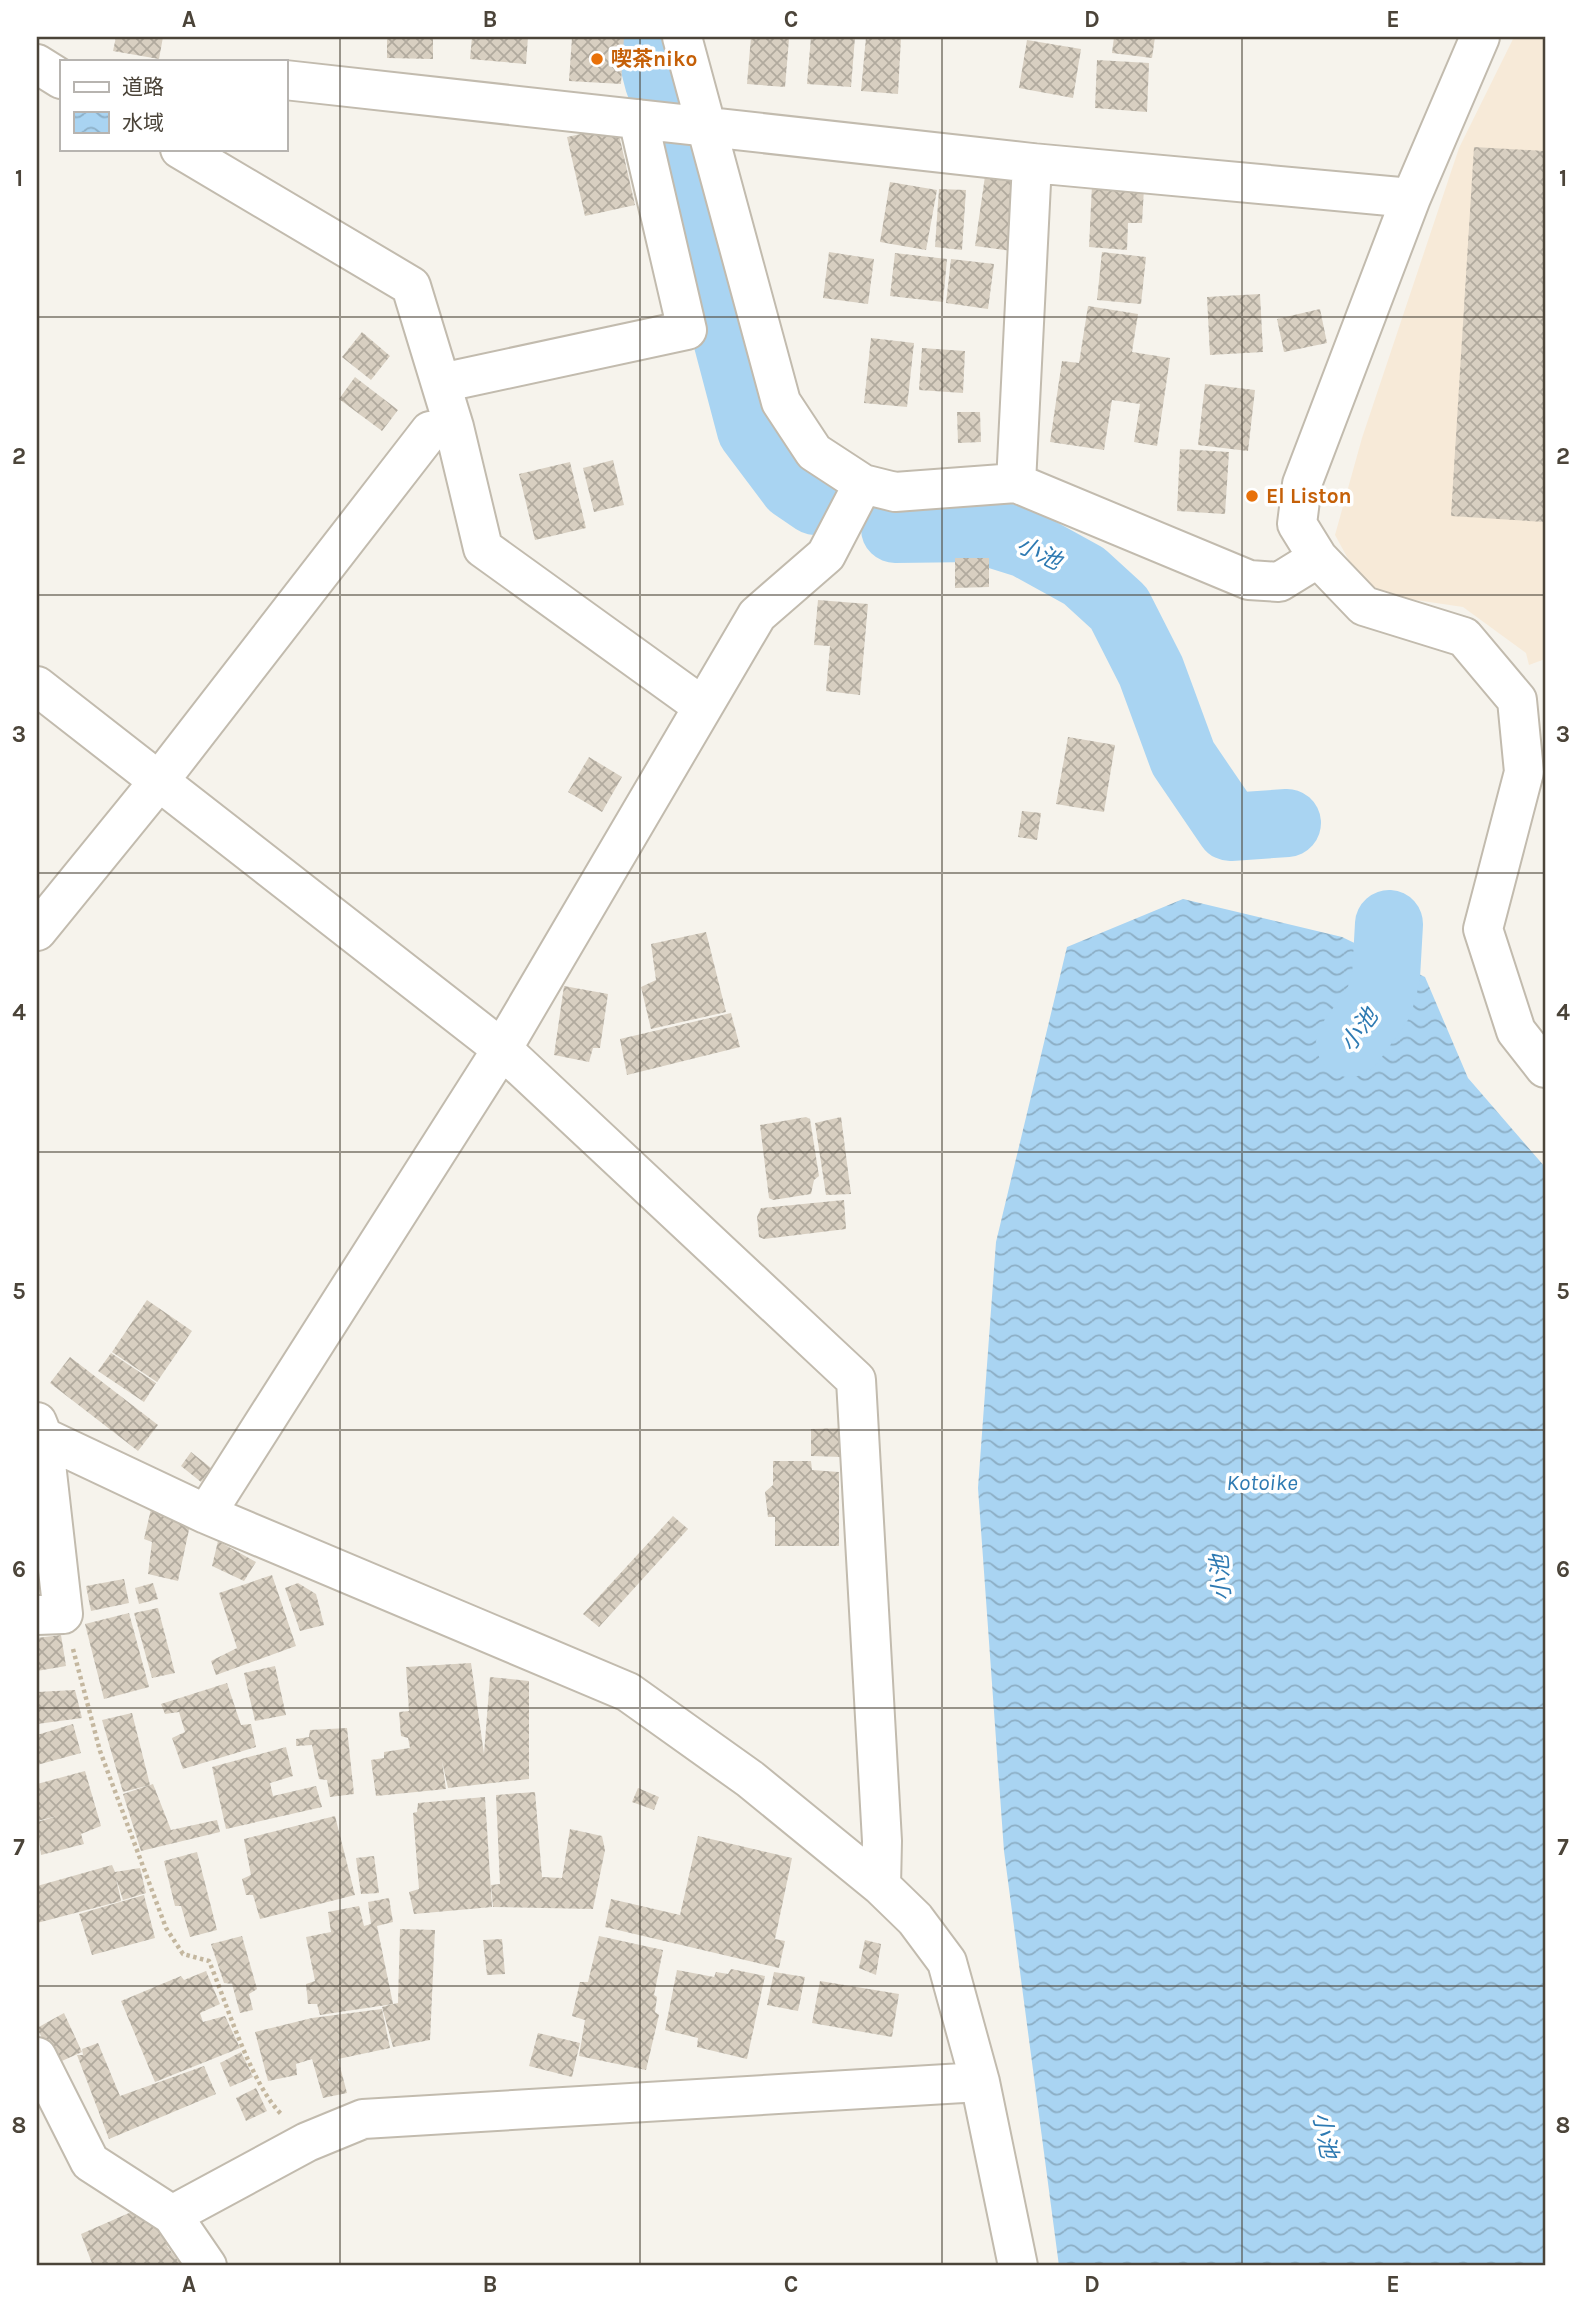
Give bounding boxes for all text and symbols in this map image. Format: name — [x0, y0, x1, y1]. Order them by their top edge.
text: A — [182, 6, 196, 33]
text: B — [483, 6, 497, 33]
text: C — [784, 6, 798, 33]
text: D — [1084, 6, 1100, 33]
text: E — [1386, 6, 1400, 33]
place label: 喫茶niko — [611, 47, 697, 71]
marker: 喫茶niko — [589, 51, 605, 67]
legend — [60, 60, 287, 150]
text: 道路 — [122, 75, 164, 99]
text: 水域 — [122, 111, 164, 135]
text: 1 — [15, 165, 23, 192]
text: 1 — [1559, 165, 1567, 192]
text: 2 — [12, 443, 26, 470]
text: 2 — [1556, 443, 1570, 470]
place label: El Liston — [1266, 484, 1352, 508]
marker: El Liston — [1244, 488, 1260, 504]
water label: 小池 — [1012, 531, 1067, 576]
text: 3 — [12, 721, 26, 748]
text: 3 — [1556, 721, 1570, 748]
text: 4 — [12, 999, 26, 1026]
text: 4 — [1556, 999, 1570, 1026]
water label: 小池 — [1335, 1002, 1385, 1057]
text: 5 — [12, 1278, 26, 1305]
text: 5 — [1556, 1278, 1570, 1305]
water label: Kotoike — [1226, 1469, 1298, 1496]
water label: 小池 — [1206, 1552, 1236, 1602]
text: 6 — [12, 1556, 26, 1583]
text: 6 — [1556, 1556, 1570, 1583]
text: 7 — [13, 1834, 25, 1861]
text: 7 — [1557, 1834, 1569, 1861]
water label: 小池 — [1307, 2110, 1343, 2162]
text: 8 — [12, 2112, 26, 2139]
text: 8 — [1556, 2112, 1570, 2139]
text: A — [182, 2271, 196, 2298]
text: B — [483, 2271, 497, 2298]
text: C — [784, 2271, 798, 2298]
text: D — [1084, 2271, 1100, 2298]
text: E — [1386, 2271, 1400, 2298]

